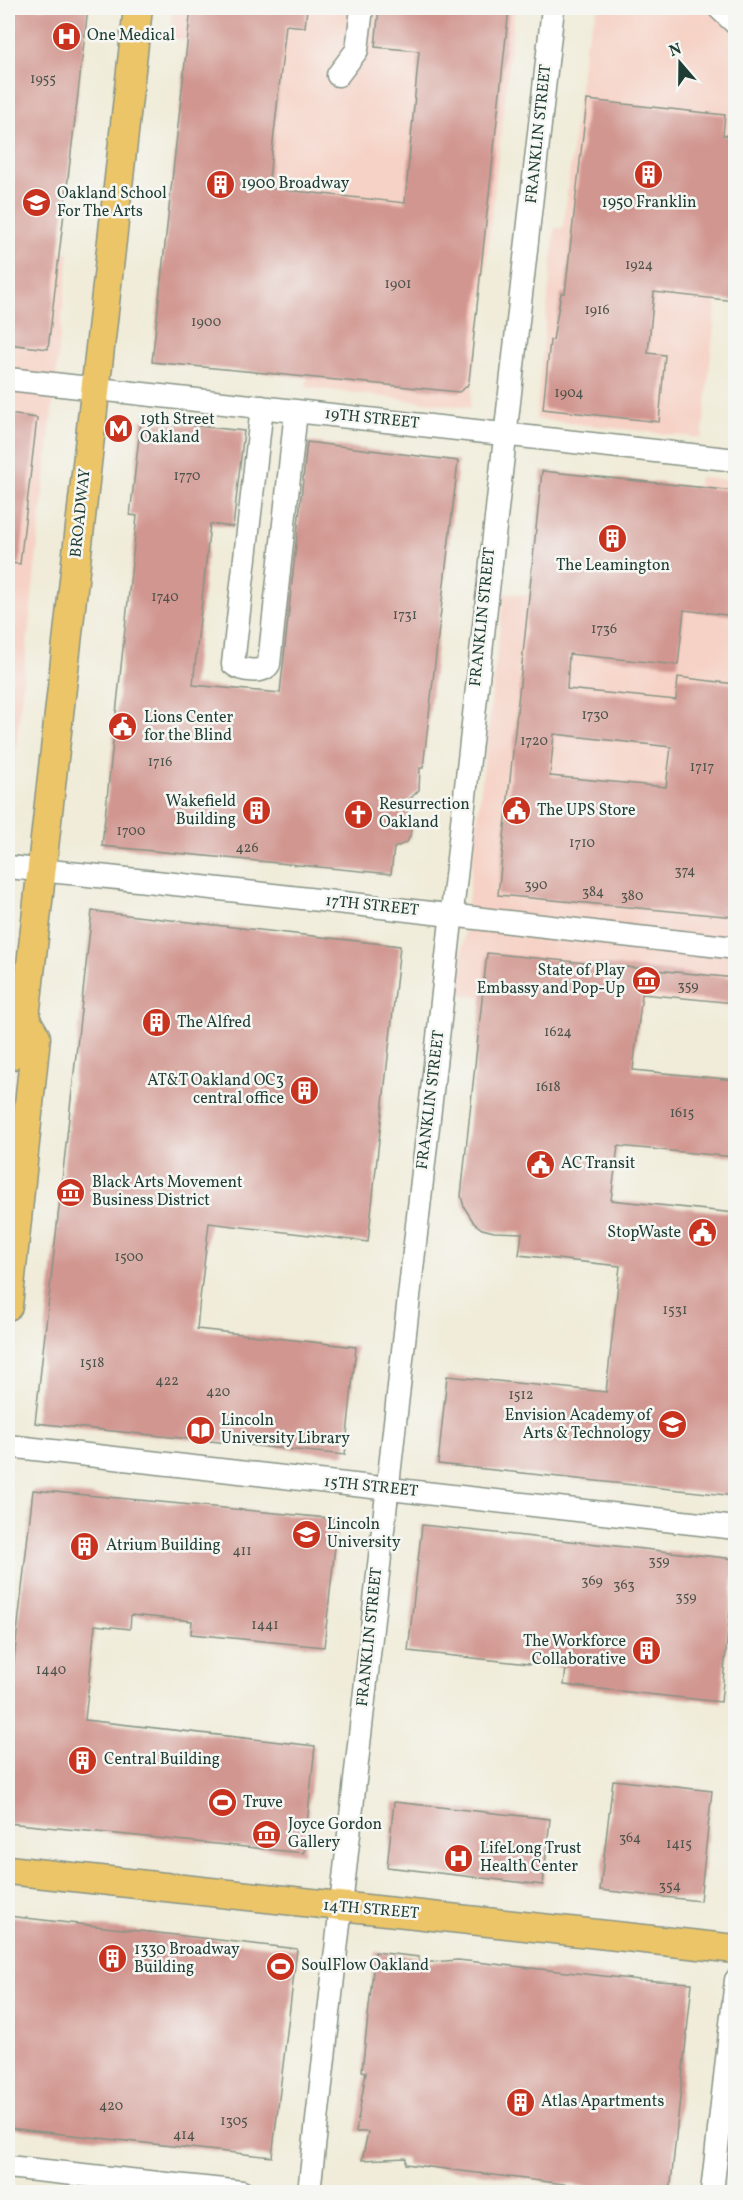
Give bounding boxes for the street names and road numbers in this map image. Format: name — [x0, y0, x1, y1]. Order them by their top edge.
street label: FRANKLIN STREET — [521, 63, 557, 205]
street label: 19TH STREET — [324, 403, 420, 435]
street label: BROADWAY — [65, 467, 97, 559]
street label: FRANKLIN STREET — [465, 546, 501, 688]
street label: 17TH STREET — [324, 890, 420, 922]
street label: FRANKLIN STREET — [412, 1029, 450, 1171]
street label: 15TH STREET — [323, 1471, 419, 1503]
street label: FRANKLIN STREET — [352, 1566, 388, 1708]
street label: 14TH STREET — [322, 1895, 420, 1925]

